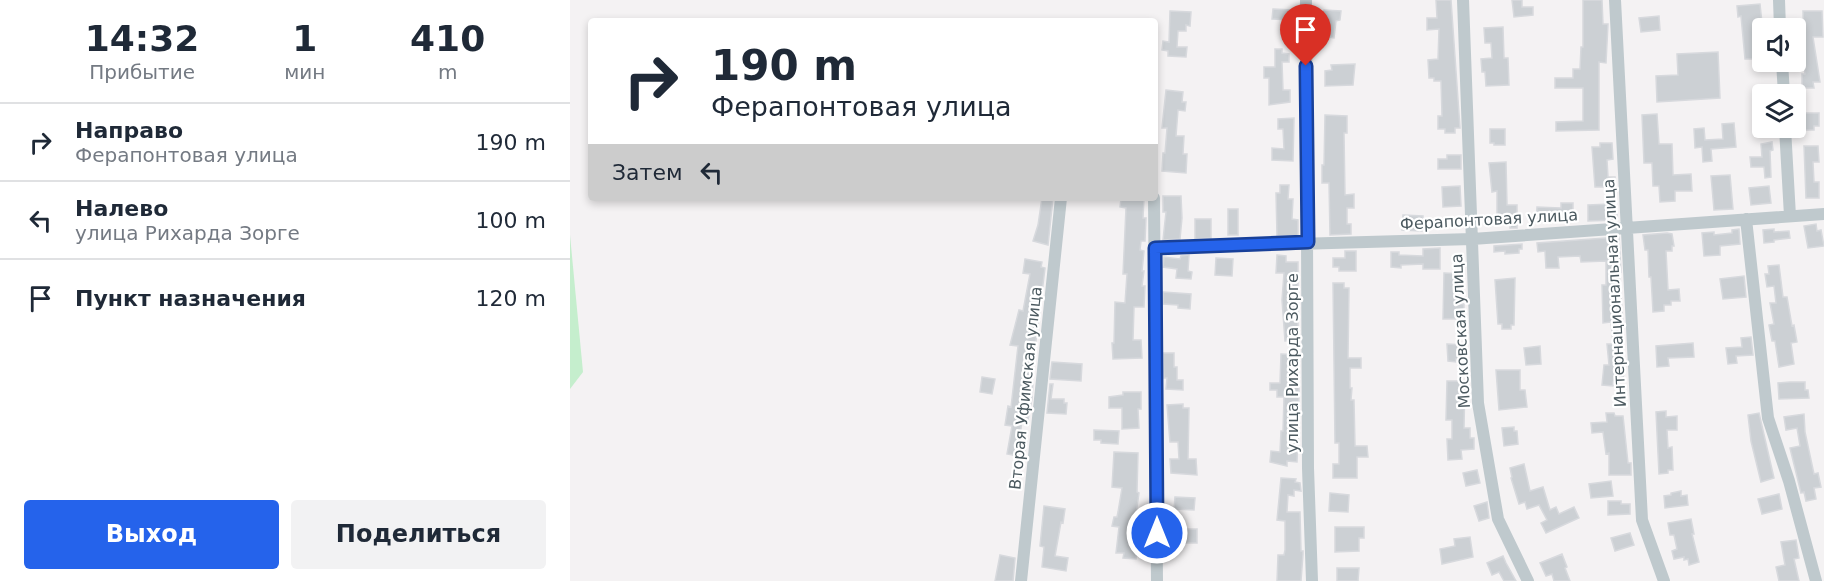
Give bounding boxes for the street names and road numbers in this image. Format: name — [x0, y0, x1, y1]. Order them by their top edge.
street label: Интернациональная улица — [1599, 178, 1630, 408]
street label: Ферапонтовая улица — [1400, 205, 1578, 234]
street label: Московская улица — [1447, 253, 1474, 409]
street label: улица Рихарда Зорге — [1283, 273, 1302, 453]
street label: Вторая Уфимская улица — [1005, 285, 1046, 491]

